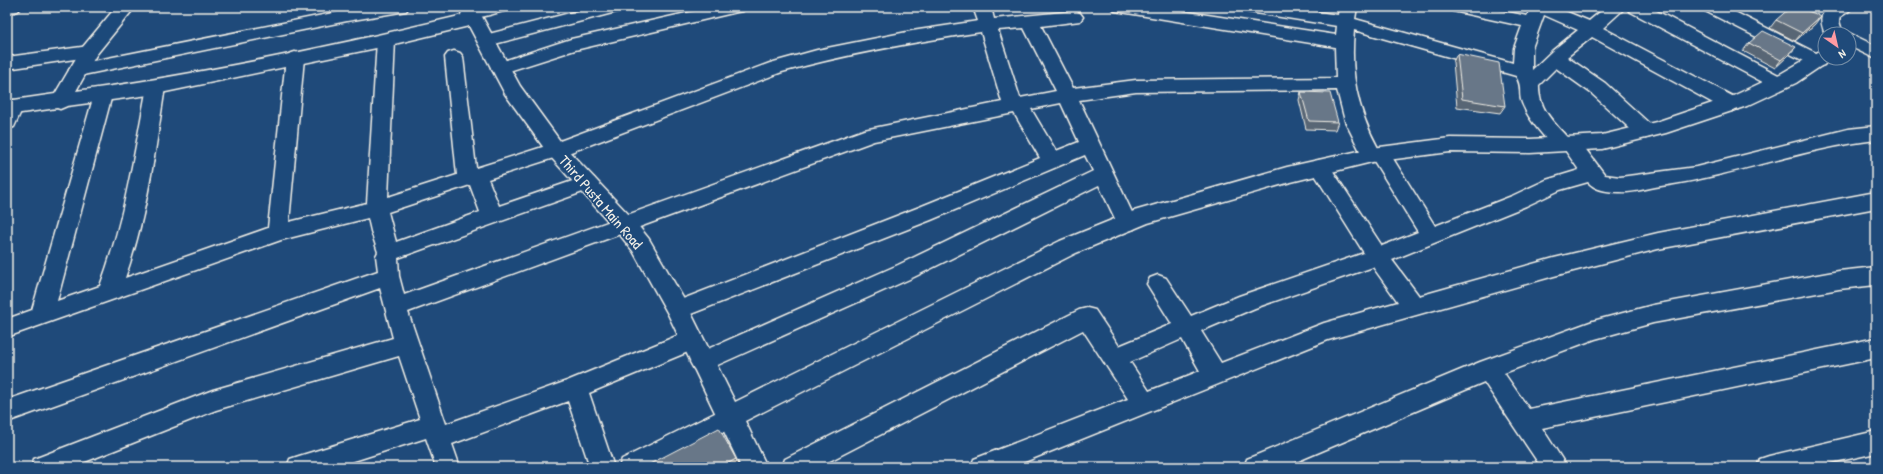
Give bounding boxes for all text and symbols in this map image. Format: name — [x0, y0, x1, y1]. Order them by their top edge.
north arrow — [1817, 26, 1857, 66]
text: N — [1836, 47, 1849, 62]
street label: Third Pusta Main Road — [554, 151, 648, 254]

